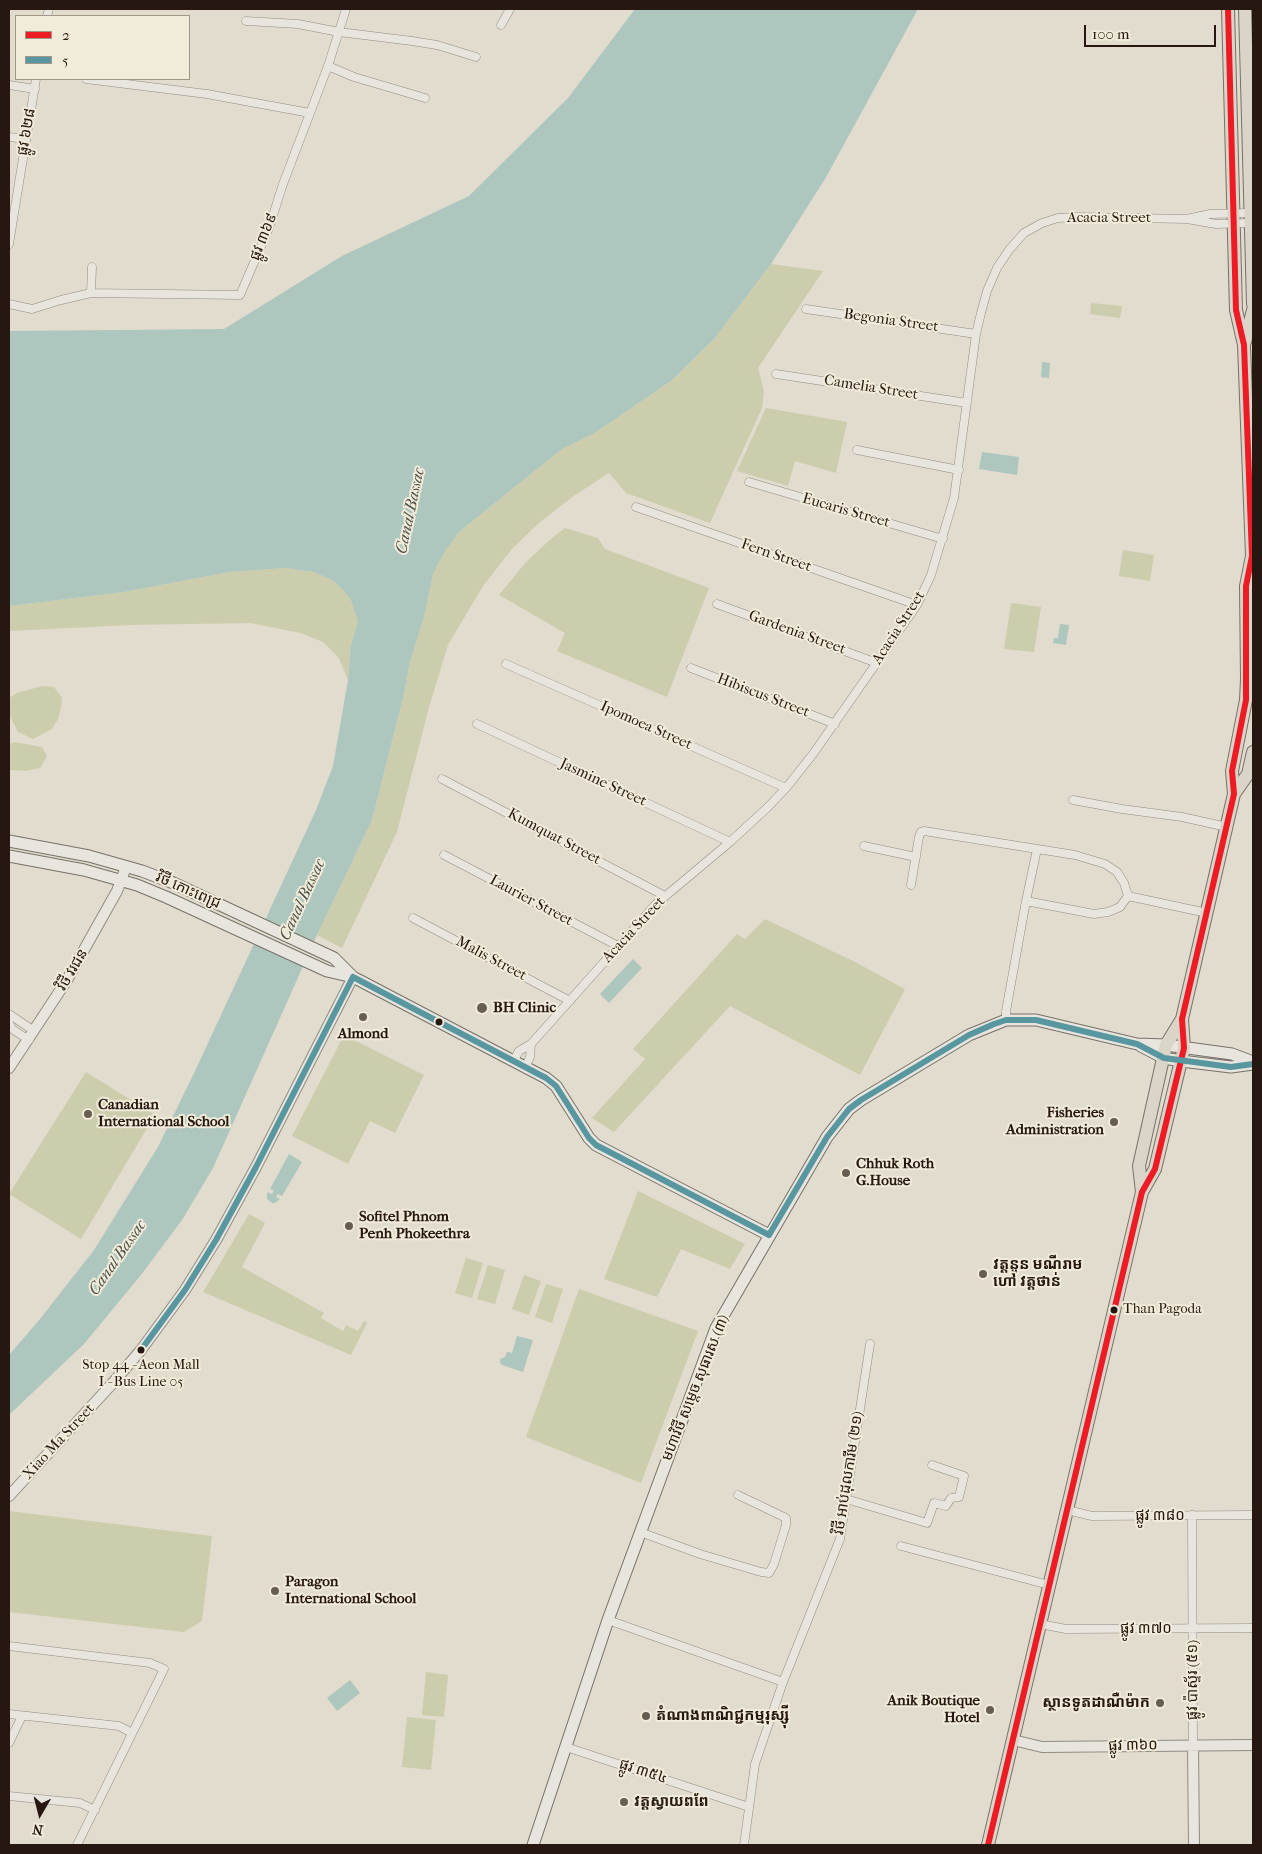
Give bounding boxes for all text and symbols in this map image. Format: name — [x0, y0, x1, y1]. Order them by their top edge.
legend — [15, 15, 190, 80]
scale bar — [1087, 15, 1220, 47]
text: 100 m — [1092, 25, 1130, 43]
text: 2 — [62, 26, 70, 44]
text: 5 — [62, 51, 68, 69]
street label: ផ្លូវ ៦២៨ — [14, 107, 40, 157]
street label: Acacia Street — [1067, 209, 1151, 227]
street label: ផ្លូវ ៣៦៩ — [246, 211, 282, 263]
street label: Begonia Street — [842, 305, 940, 337]
street label: Camelia Street — [823, 372, 919, 404]
water label: Canal Bassac — [393, 466, 429, 556]
street label: Eucaris Street — [800, 490, 892, 532]
street label: Fern Street — [738, 536, 814, 576]
street label: Acacia Street — [869, 588, 929, 668]
street label: Gardenia Street — [746, 607, 848, 659]
street label: Hibiscus Street — [714, 670, 812, 722]
street label: Ipomoea Street — [597, 698, 695, 754]
street label: Jasmine Street — [557, 755, 649, 811]
street label: Kumquat Street — [504, 805, 604, 869]
water label: Canal Bassac — [276, 856, 330, 944]
street label: វិថី កោះពេជ្រ — [153, 869, 223, 913]
street label: Laurier Street — [486, 872, 576, 930]
street label: Acacia Street — [599, 893, 669, 967]
street label: Malis Street — [453, 933, 529, 985]
street label: វិថី វរជន — [53, 946, 93, 994]
place label: BH Clinic — [493, 999, 556, 1017]
marker: BH Clinic — [475, 1001, 489, 1015]
marker: Almond — [357, 1011, 369, 1023]
unlabelled marker — [434, 1017, 444, 1027]
place label: Almond — [338, 1025, 388, 1043]
place label: Canadian International School — [98, 1096, 229, 1131]
place label: Fisheries Administration — [1006, 1104, 1104, 1139]
marker: Canadian International School — [82, 1108, 94, 1120]
marker: Fisheries Administration — [1108, 1116, 1120, 1128]
place label: Chhuk Roth G.House — [856, 1155, 934, 1190]
marker: Chhuk Roth G.House — [840, 1167, 852, 1179]
place label: Sofitel Phnom Penh Phokeethra — [359, 1208, 470, 1243]
water label: Canal Bassac — [85, 1217, 151, 1299]
marker: Sofitel Phnom Penh Phokeethra — [343, 1220, 355, 1232]
place label: វត្តនួន មណីរាម ហៅ វត្តថាន់ — [993, 1256, 1083, 1291]
marker: វត្តនួន មណីរាម ហៅ វត្តថាន់ — [977, 1268, 989, 1280]
place label: Than Pagoda — [1123, 1302, 1202, 1318]
marker: Than Pagoda — [1109, 1305, 1119, 1315]
street label: មហាវិថី សម្តេច សុធារស (៣) — [658, 1312, 734, 1464]
marker: Stop 44 - Aeon Mall I - Bus Line 05 — [136, 1345, 146, 1355]
place label: Stop 44 - Aeon Mall I - Bus Line 05 — [82, 1358, 200, 1390]
street label: Xiao Ma Street — [19, 1400, 99, 1484]
street label: វិថី អាប់ដុលការីម (២១) — [830, 1410, 868, 1536]
street label: ផ្លូវ ៣៨០ — [1135, 1507, 1185, 1525]
place label: Paragon International School — [285, 1573, 416, 1608]
marker: Paragon International School — [269, 1585, 281, 1597]
street label: ផ្លូវ ៣៧០ — [1120, 1620, 1172, 1638]
street label: ផ្លូវ ប៉ាស្ទ័រ (៥១) — [1184, 1640, 1202, 1720]
place label: Anik Boutique Hotel — [887, 1692, 980, 1727]
place label: ស្ថានទូតដាណឺម៉ាក — [1042, 1694, 1150, 1712]
marker: ស្ថានទូតដាណឺម៉ាក — [1154, 1697, 1166, 1709]
marker: Anik Boutique Hotel — [984, 1704, 996, 1716]
place label: តំណាងពាណិជ្ជកម្មរុស្ស៊ី — [656, 1707, 789, 1725]
marker: តំណាងពាណិជ្ជកម្មរុស្ស៊ី — [640, 1710, 652, 1722]
street label: ផ្លូវ ៣៦០ — [1108, 1737, 1158, 1755]
street label: ផ្លូវ ៣៥៤ — [617, 1756, 669, 1788]
north arrow — [15, 1789, 65, 1839]
place label: វត្តស្វាយពពែ — [634, 1793, 709, 1811]
marker: វត្តស្វាយពពែ — [618, 1796, 630, 1808]
text: N — [31, 1820, 44, 1839]

